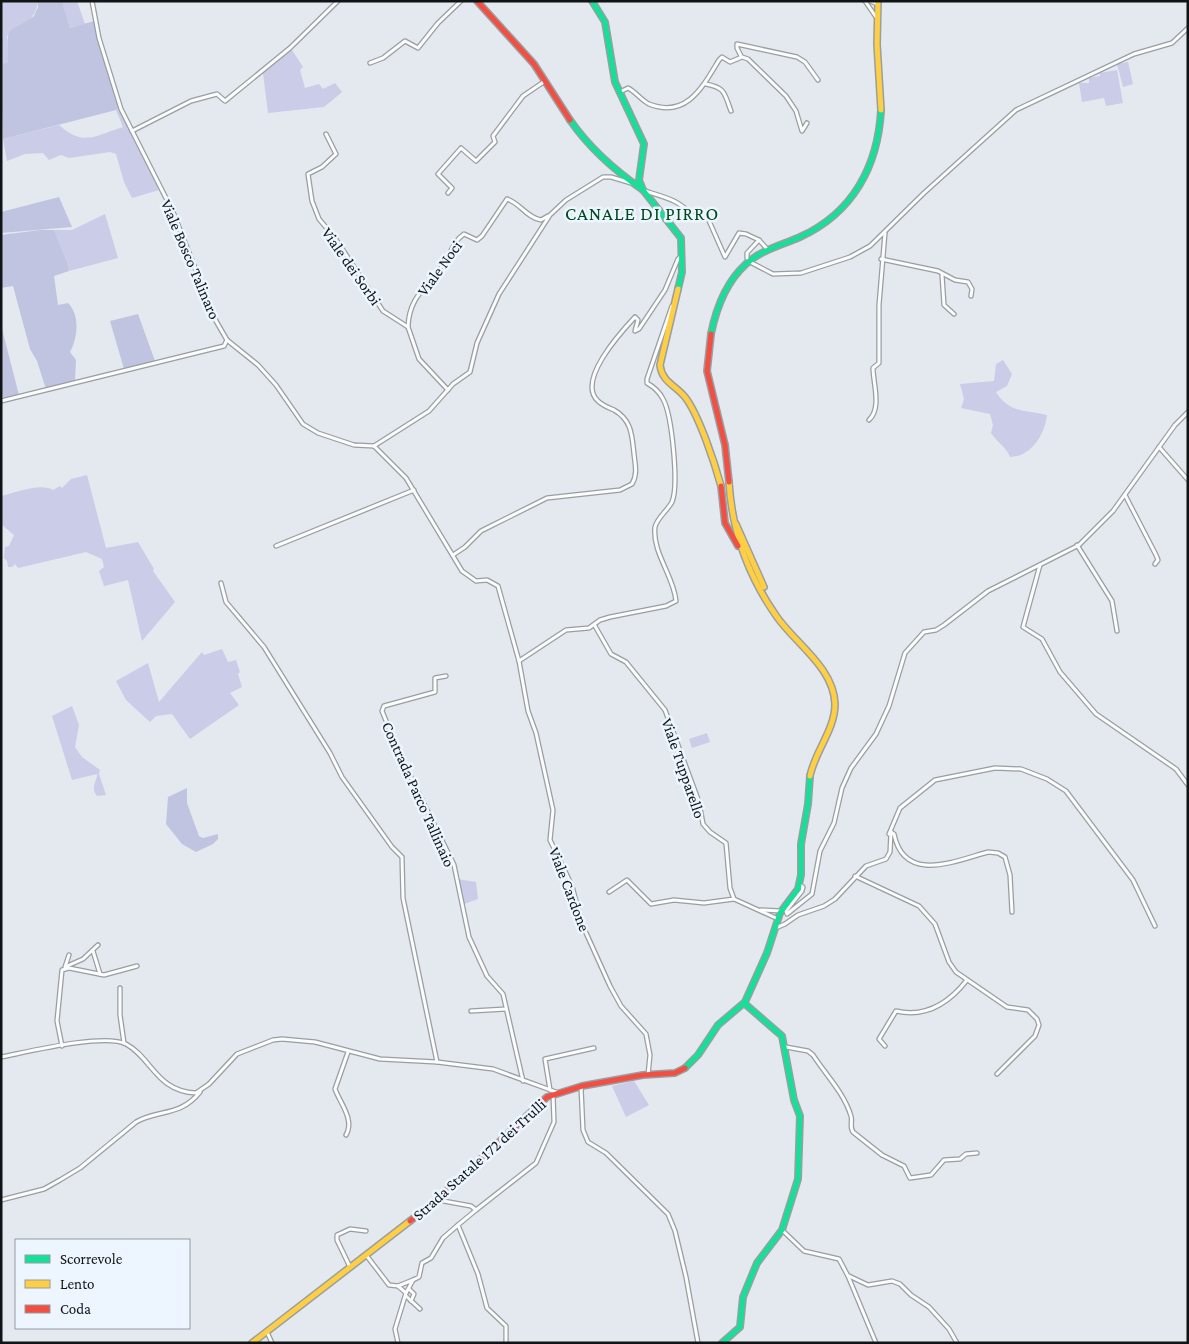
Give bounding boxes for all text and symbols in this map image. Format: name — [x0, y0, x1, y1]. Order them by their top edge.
street label: Viale Bosco Talinaro — [158, 197, 223, 322]
district label: CANALE DI PIRRO — [565, 203, 719, 224]
street label: Viale dei Sorbi — [319, 224, 385, 308]
street label: Viale Noci — [414, 237, 465, 299]
street label: Viale Tupparello — [657, 716, 709, 821]
street label: Contrada Parco Tallinaio — [379, 719, 458, 869]
street label: Viale Cardone — [546, 845, 593, 934]
street label: Strada Statale 172 dei Trulli — [409, 1095, 549, 1223]
legend — [15, 1239, 190, 1329]
text: Scorrevole — [60, 1251, 123, 1267]
text: Lento — [60, 1276, 94, 1292]
text: Coda — [60, 1301, 91, 1317]

